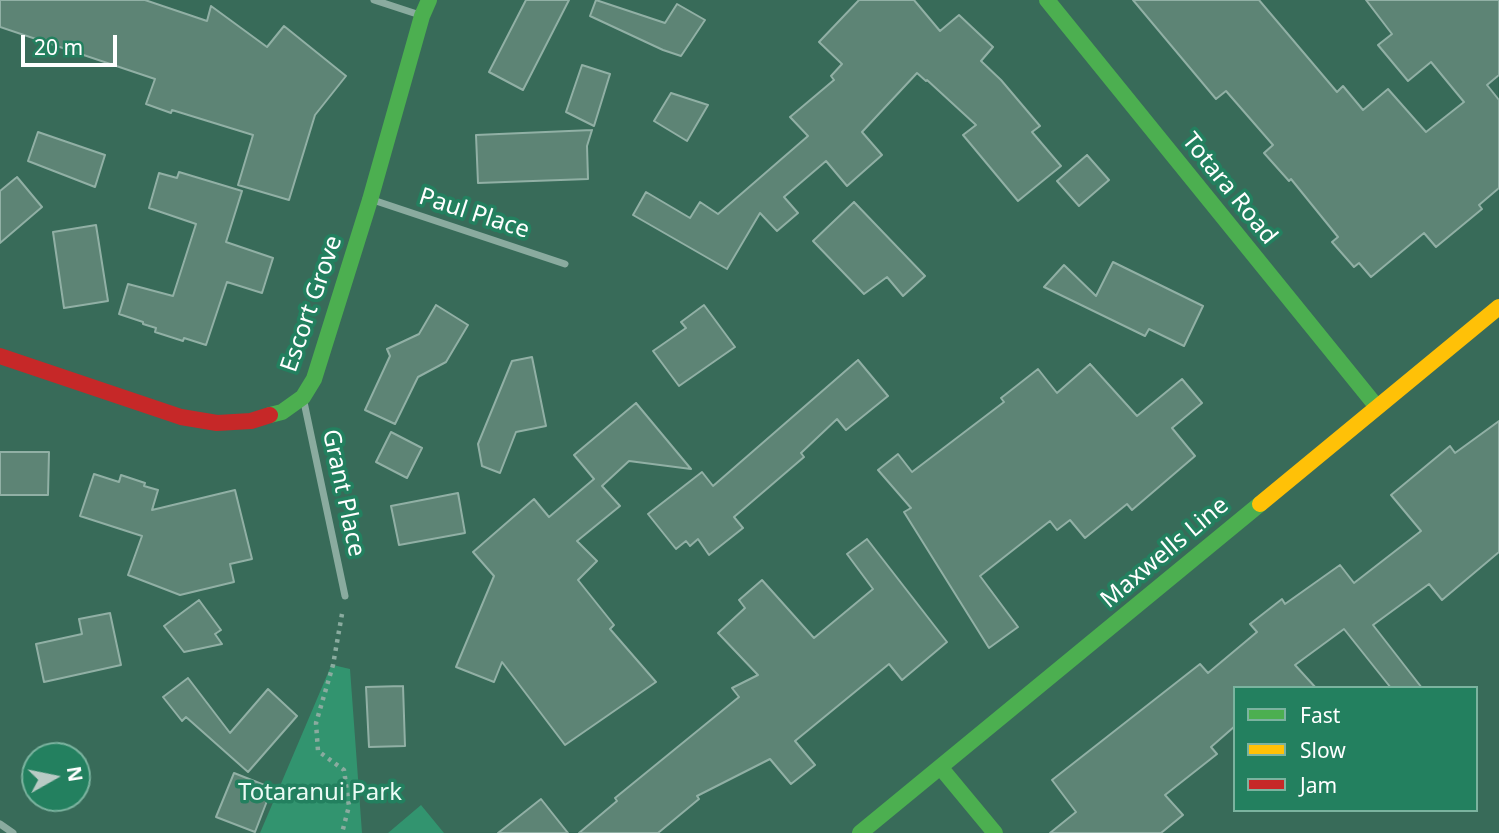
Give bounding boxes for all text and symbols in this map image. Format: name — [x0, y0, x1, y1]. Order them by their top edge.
scale bar — [24, 21, 121, 65]
text: 20 m — [34, 33, 83, 61]
street label: Totara Road — [1175, 127, 1283, 251]
street label: Paul Place — [415, 183, 533, 245]
street label: Escort Grove — [275, 232, 349, 376]
street label: Grant Place — [315, 427, 371, 559]
street label: Maxwells Line — [1095, 491, 1235, 615]
legend — [1233, 686, 1478, 812]
text: Fast — [1300, 701, 1340, 729]
text: Slow — [1300, 736, 1346, 764]
north arrow — [21, 742, 91, 812]
text: N — [61, 764, 89, 784]
text: Jam — [1300, 771, 1337, 799]
park label: Totaranui Park — [238, 779, 402, 807]

